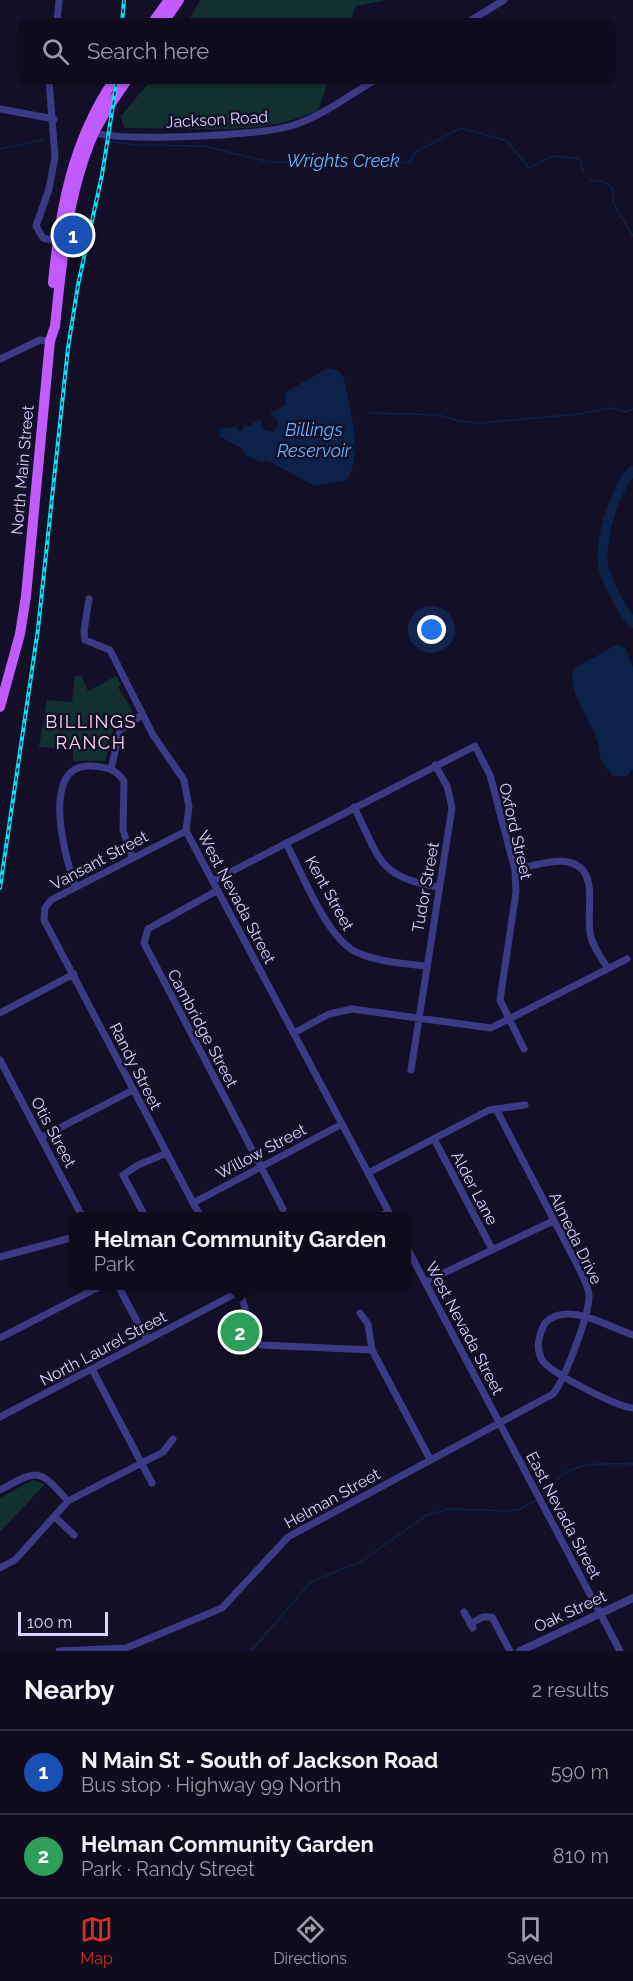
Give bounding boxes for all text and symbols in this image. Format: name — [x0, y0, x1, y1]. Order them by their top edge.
search box — [18, 18, 615, 84]
icon: search — [39, 35, 72, 68]
text: Search here — [87, 38, 209, 64]
street label: Jackson Road — [165, 107, 269, 132]
water label: Wrights Creek — [286, 150, 400, 171]
pin: 1 — [54, 212, 92, 258]
street label: North Main Street — [7, 404, 38, 536]
water label: Billings Reservoir — [277, 419, 352, 461]
your location — [417, 615, 446, 644]
district label: BILLINGS RANCH — [45, 711, 137, 753]
street label: Oxford Street — [495, 781, 536, 882]
street label: Vansant Street — [47, 827, 152, 894]
street label: West Nevada Street — [193, 828, 280, 967]
street label: Tudor Street — [408, 840, 443, 934]
street label: Kent Street — [301, 853, 358, 934]
street label: Cambridge Street — [163, 966, 242, 1091]
street label: Randy Street — [106, 1020, 166, 1113]
street label: Otis Street — [27, 1094, 80, 1171]
street label: Willow Street — [213, 1119, 310, 1183]
street label: Alder Lane — [447, 1148, 502, 1228]
street label: Almeda Drive — [545, 1189, 606, 1287]
popup — [69, 1212, 411, 1290]
text: Helman Community Garden — [94, 1226, 386, 1252]
text: Park — [94, 1252, 135, 1276]
street label: West Nevada Street — [421, 1259, 508, 1398]
street label: North Laurel Street — [37, 1307, 170, 1390]
pin: 2 — [220, 1310, 260, 1354]
street label: East Nevada Street — [522, 1448, 605, 1583]
street label: Helman Street — [281, 1464, 384, 1533]
street label: Oak Street — [531, 1586, 610, 1636]
scale bar — [18, 1609, 108, 1636]
text: 100 m — [27, 1613, 72, 1632]
text: Nearby — [24, 1675, 114, 1705]
text: 2 results — [532, 1678, 609, 1702]
text: N Main St - South of Jackson Road — [81, 1747, 438, 1773]
text: 1 — [39, 1760, 48, 1784]
text: 590 m — [551, 1760, 609, 1784]
text: Bus stop · Highway 99 North — [81, 1773, 341, 1797]
text: Helman Community Garden — [81, 1831, 374, 1857]
text: 2 — [38, 1844, 49, 1868]
text: 810 m — [553, 1844, 609, 1868]
text: Park · Randy Street — [81, 1857, 255, 1881]
tab: Map — [80, 1913, 113, 1968]
tab: Directions — [273, 1913, 347, 1968]
tab: Saved — [507, 1913, 553, 1968]

